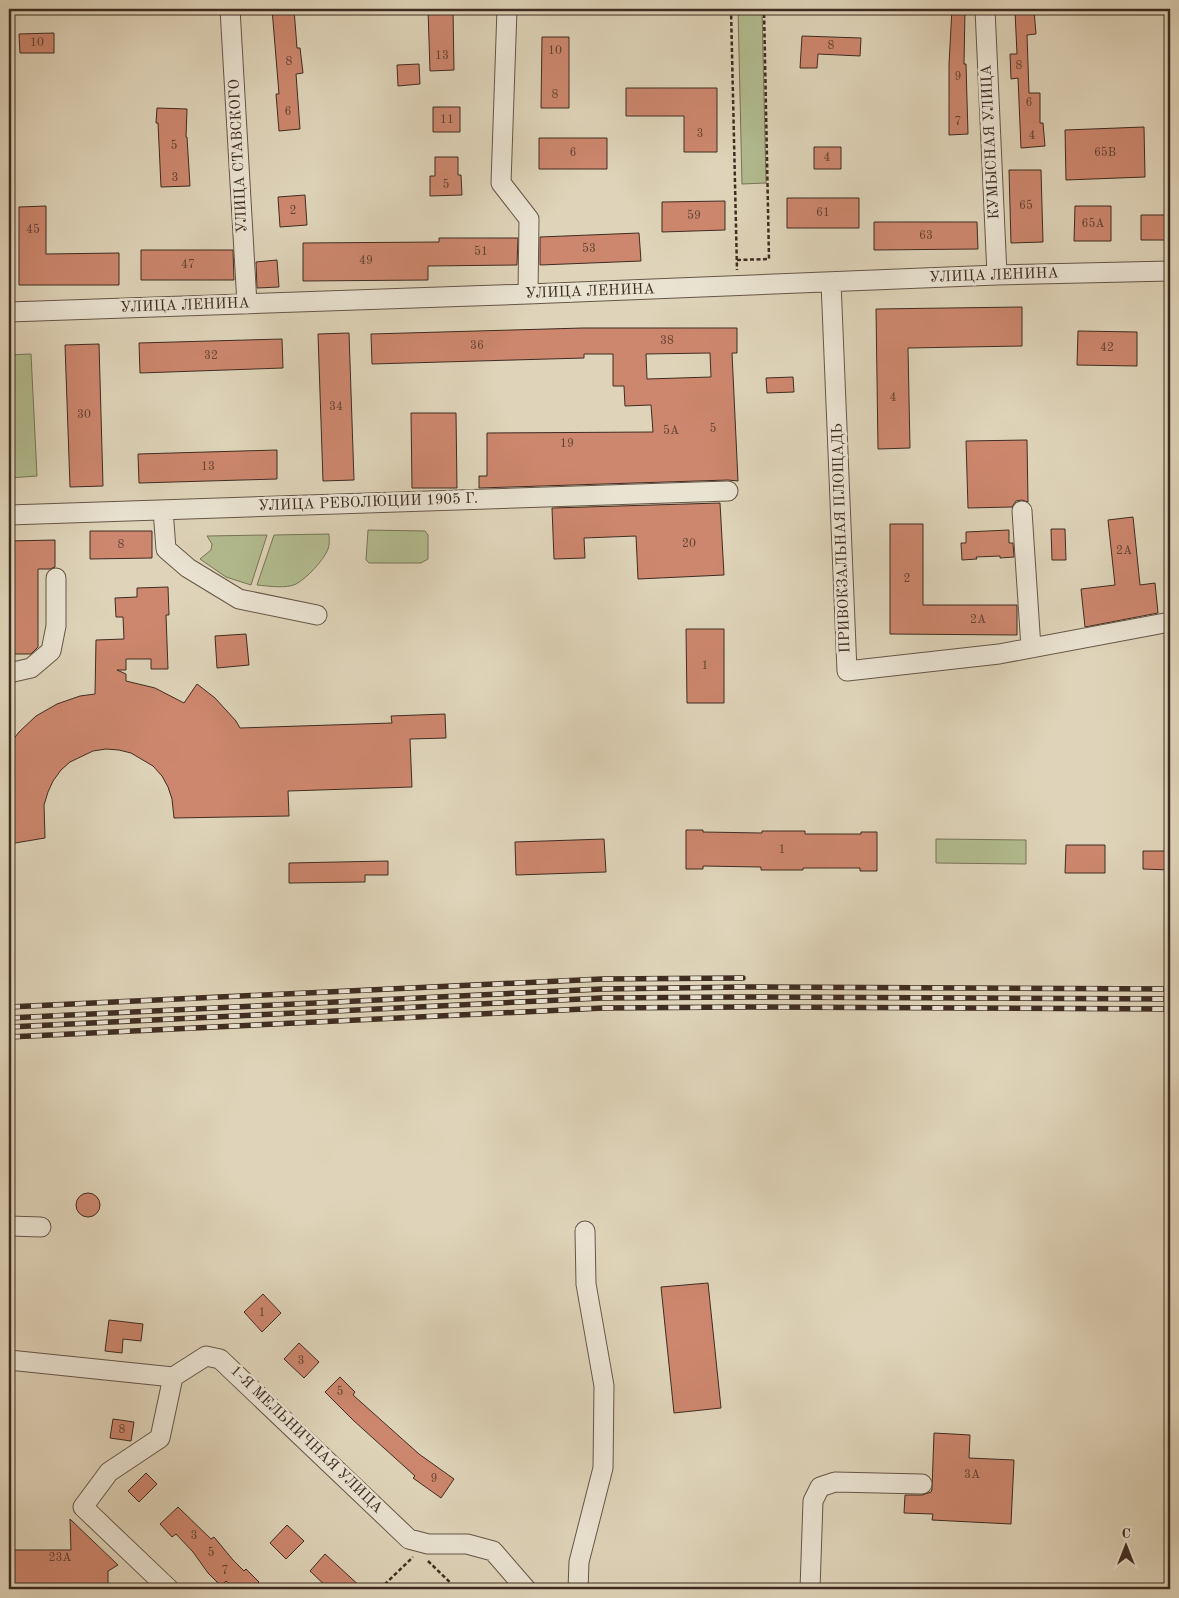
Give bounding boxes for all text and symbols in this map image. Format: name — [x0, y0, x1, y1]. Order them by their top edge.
house number: 10 — [30, 37, 44, 49]
house number: 8 — [828, 40, 835, 52]
house number: 10 — [548, 45, 562, 57]
house number: 13 — [435, 50, 449, 62]
house number: 8 — [286, 56, 293, 68]
house number: 8 — [1016, 60, 1023, 72]
street label: КУМЫСНАЯ УЛИЦА — [979, 64, 1003, 220]
house number: 9 — [955, 71, 961, 83]
street label: УЛИЦА СТАВСКОГО — [227, 79, 251, 233]
house number: 8 — [552, 89, 559, 101]
house number: 6 — [1026, 97, 1033, 109]
house number: 6 — [285, 106, 292, 118]
house number: 11 — [440, 114, 454, 126]
house number: 7 — [955, 116, 961, 128]
house number: 3 — [697, 128, 703, 140]
house number: 4 — [1029, 130, 1036, 142]
house number: 5 — [171, 139, 178, 152]
house number: 65В — [1094, 146, 1116, 159]
house number: 6 — [570, 147, 577, 159]
house number: 4 — [824, 152, 831, 164]
house number: 3 — [172, 172, 178, 184]
house number: 5 — [443, 178, 450, 191]
house number: 65 — [1019, 199, 1033, 212]
house number: 2 — [290, 205, 296, 217]
house number: 61 — [816, 207, 830, 219]
house number: 59 — [687, 209, 701, 222]
house number: 65А — [1081, 217, 1105, 230]
house number: 45 — [26, 223, 40, 236]
house number: 63 — [919, 230, 933, 242]
house number: 53 — [582, 242, 596, 255]
house number: 51 — [474, 245, 488, 258]
house number: 49 — [359, 255, 373, 267]
house number: 47 — [181, 259, 195, 271]
street label: УЛИЦА ЛЕНИНА — [929, 266, 1060, 286]
street label: УЛИЦА ЛЕНИНА — [525, 282, 656, 302]
street label: УЛИЦА ЛЕНИНА — [120, 296, 251, 316]
house number: 38 — [660, 335, 674, 347]
house number: 36 — [470, 340, 484, 352]
house number: 42 — [1100, 342, 1114, 354]
house number: 32 — [204, 350, 218, 362]
house number: 4 — [890, 392, 897, 404]
house number: 34 — [329, 401, 343, 413]
house number: 30 — [77, 409, 91, 421]
house number: 5 — [710, 422, 717, 435]
street label: ПРИВОКЗАЛЬНАЯ ПЛОЩАДЬ — [830, 423, 854, 653]
house number: 5А — [663, 424, 679, 437]
house number: 19 — [560, 438, 574, 450]
house number: 13 — [201, 461, 215, 473]
street label: УЛИЦА РЕВОЛЮЦИИ 1905 Г. — [258, 492, 478, 514]
house number: 20 — [682, 538, 696, 550]
house number: 8 — [118, 539, 125, 551]
house number: 2А — [1116, 545, 1132, 557]
house number: 2 — [904, 573, 910, 585]
house number: 2А — [970, 614, 986, 626]
house number: 1 — [702, 660, 708, 672]
house number: 1 — [779, 844, 785, 856]
house number: 1 — [259, 1307, 265, 1319]
house number: 3 — [298, 1355, 304, 1367]
street label: 1-Я МЕЛЬНИЧНАЯ УЛИЦА — [227, 1363, 385, 1517]
house number: 5 — [337, 1385, 344, 1398]
house number: 8 — [119, 1424, 126, 1436]
house number: 3А — [964, 1469, 980, 1481]
house number: 9 — [431, 1473, 437, 1485]
north arrow — [1102, 1520, 1152, 1570]
text: С — [1121, 1527, 1131, 1541]
house number: 3 — [191, 1530, 197, 1542]
house number: 5 — [208, 1546, 215, 1559]
house number: 23А — [48, 1552, 72, 1564]
house number: 7 — [222, 1565, 228, 1577]

